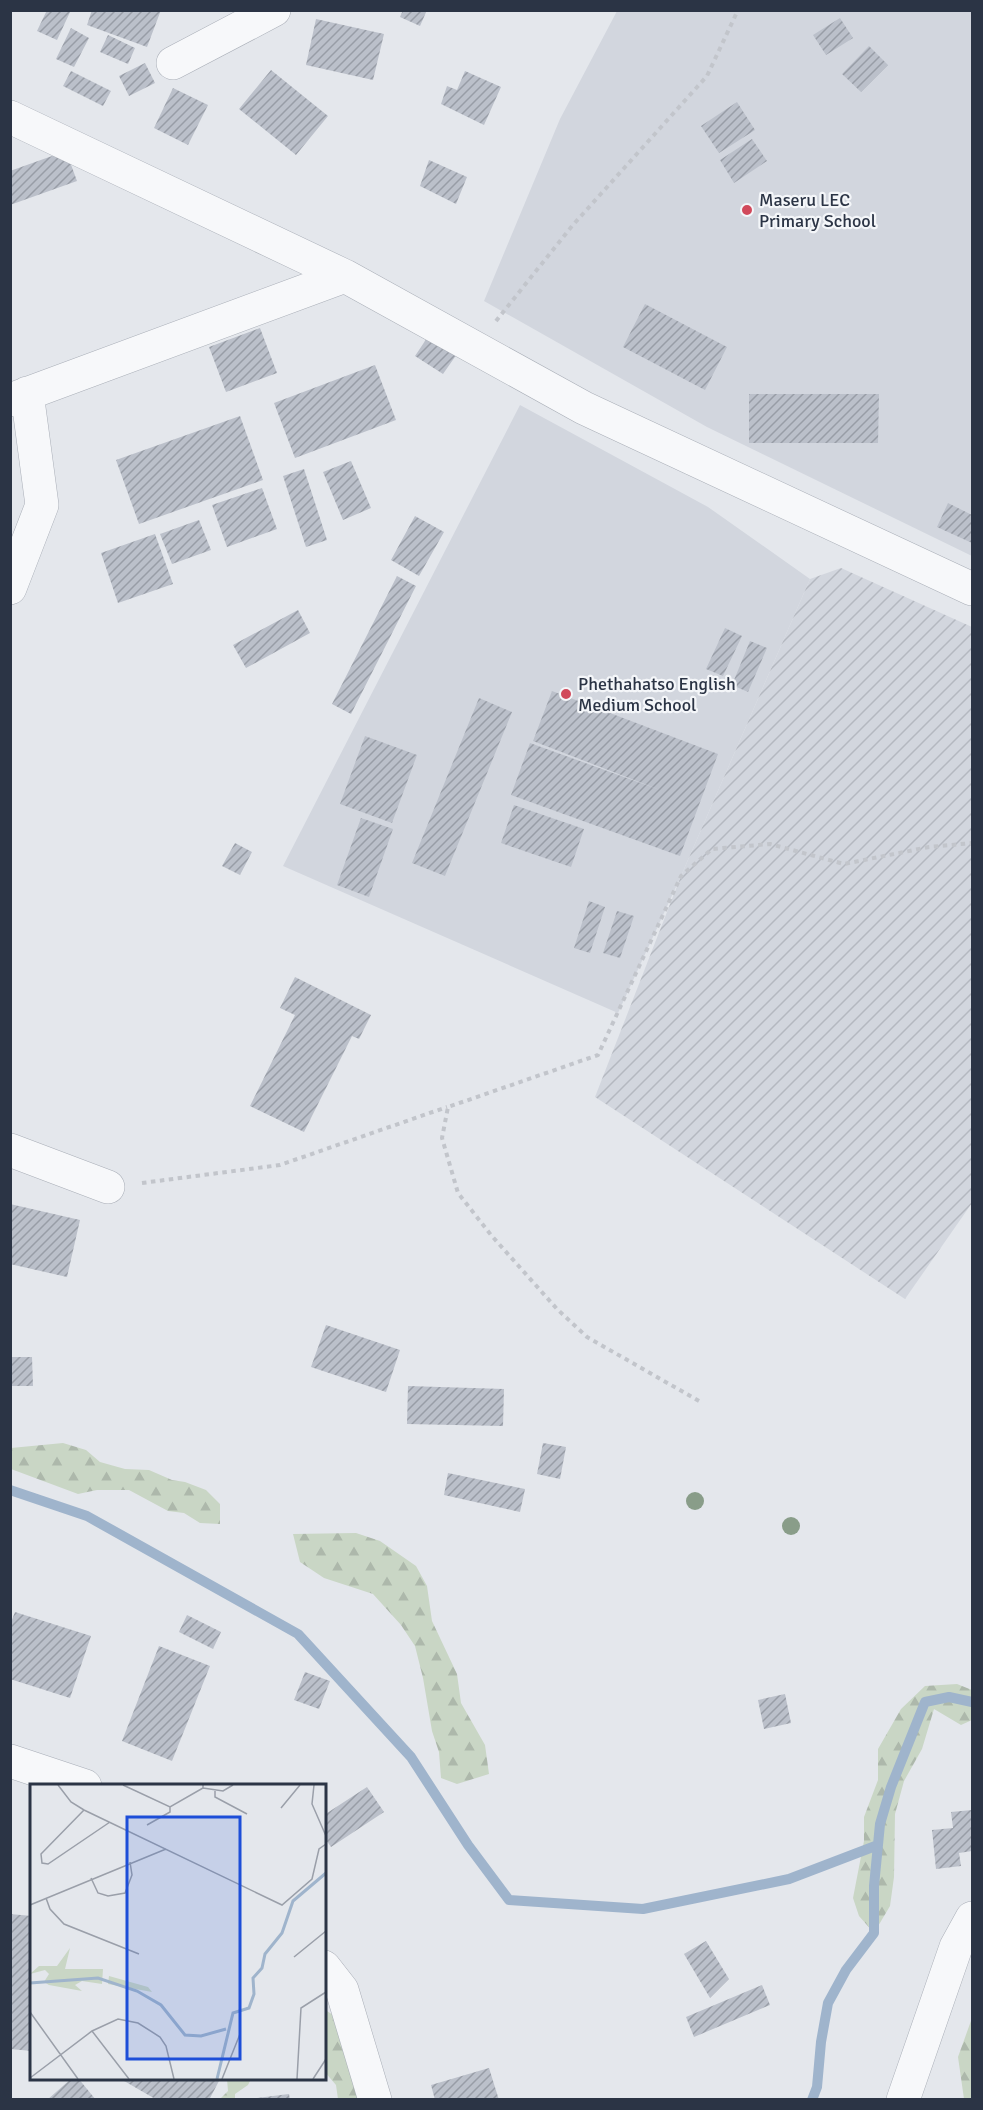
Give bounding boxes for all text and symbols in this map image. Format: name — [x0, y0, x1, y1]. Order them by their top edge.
place label: Maseru LEC Primary School — [759, 189, 876, 232]
marker: Maseru LEC Primary School — [740, 203, 754, 217]
place label: Phethahatso English Medium School — [578, 673, 736, 716]
marker: Phethahatso English Medium School — [559, 687, 573, 701]
inset map — [30, 1784, 326, 2080]

